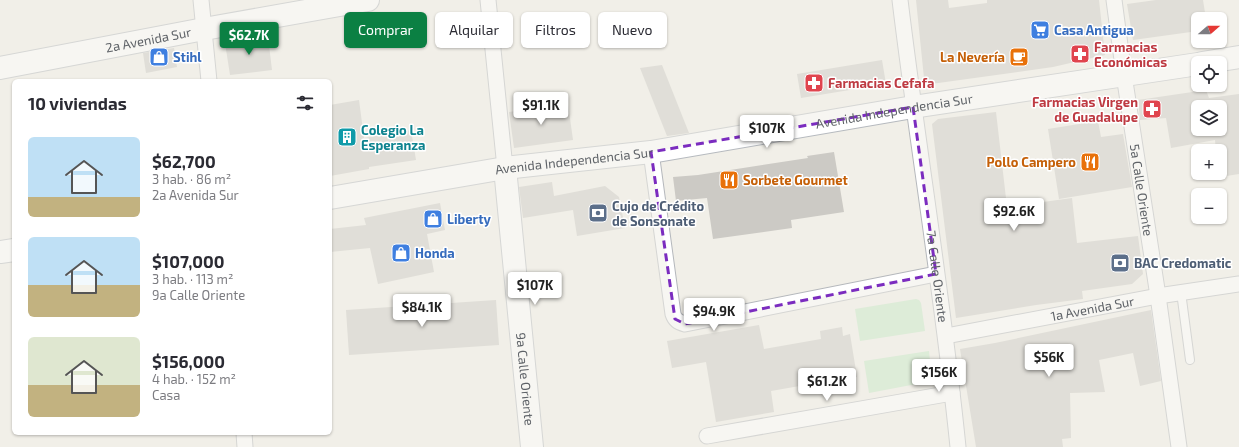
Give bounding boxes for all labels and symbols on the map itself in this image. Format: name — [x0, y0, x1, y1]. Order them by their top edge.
north arrow — [1191, 12, 1227, 48]
supermarket icon: Casa Antigua — [1029, 19, 1051, 41]
pin: $62.7K — [216, 22, 282, 56]
place label: Casa Antigua — [1054, 22, 1134, 38]
street label: 2a Avenida Sur — [104, 24, 192, 56]
place label: Farmacias Económicas — [1094, 39, 1167, 70]
pharmacy icon: Farmacias Económicas — [1069, 43, 1091, 65]
shop icon: Stihl — [148, 46, 170, 68]
cafe icon: La Nevería — [1008, 46, 1030, 68]
place label: Stihl — [173, 49, 202, 65]
place label: La Nevería — [940, 49, 1005, 65]
pharmacy icon: Farmacias Cefafa — [803, 72, 825, 94]
place label: Farmacias Cefafa — [828, 75, 934, 91]
street label: Avenida Independencia Sur — [814, 90, 974, 132]
pin: $91.1K — [508, 92, 574, 126]
place label: Farmacias Virgen de Guadalupe — [1032, 94, 1138, 125]
pharmacy icon: Farmacias Virgen de Guadalupe — [1141, 98, 1163, 120]
pin: $107K — [739, 115, 795, 149]
place label: Colegio La Esperanza — [361, 122, 426, 153]
building icon: Colegio La Esperanza — [336, 126, 358, 148]
street label: 5a Calle Oriente — [1127, 143, 1157, 237]
street label: Avenida Independencia Sur — [494, 144, 654, 178]
restaurant icon: Pollo Campero — [1079, 151, 1101, 173]
place label: Pollo Campero — [987, 154, 1076, 170]
restaurant icon: Sorbete Gourmet — [718, 169, 740, 191]
place label: Sorbete Gourmet — [743, 172, 849, 188]
place label: Cujo de Crédito de Sonsonate — [612, 198, 704, 229]
pin: $92.6K — [981, 198, 1047, 232]
bank icon: Cujo de Crédito de Sonsonate — [587, 202, 609, 224]
shop icon: Liberty — [422, 208, 444, 230]
place label: Liberty — [447, 211, 491, 227]
street label: 7a Calle Oriente — [923, 230, 951, 323]
shop icon: Honda — [390, 242, 412, 264]
place label: Honda — [415, 245, 455, 261]
bank icon: BAC Credomatic — [1109, 252, 1131, 274]
place label: BAC Credomatic — [1134, 255, 1232, 271]
pin: $107K — [507, 272, 563, 306]
street label: 1a Avenida Sur — [1049, 293, 1136, 324]
pin: $84.1K — [389, 294, 455, 328]
pin: $94.9K — [681, 298, 747, 332]
street label: 9a Calle Oriente — [513, 332, 538, 426]
pin: $56K — [1025, 344, 1073, 378]
pin: $156K — [911, 359, 967, 393]
pin: $61.2K — [794, 368, 860, 402]

